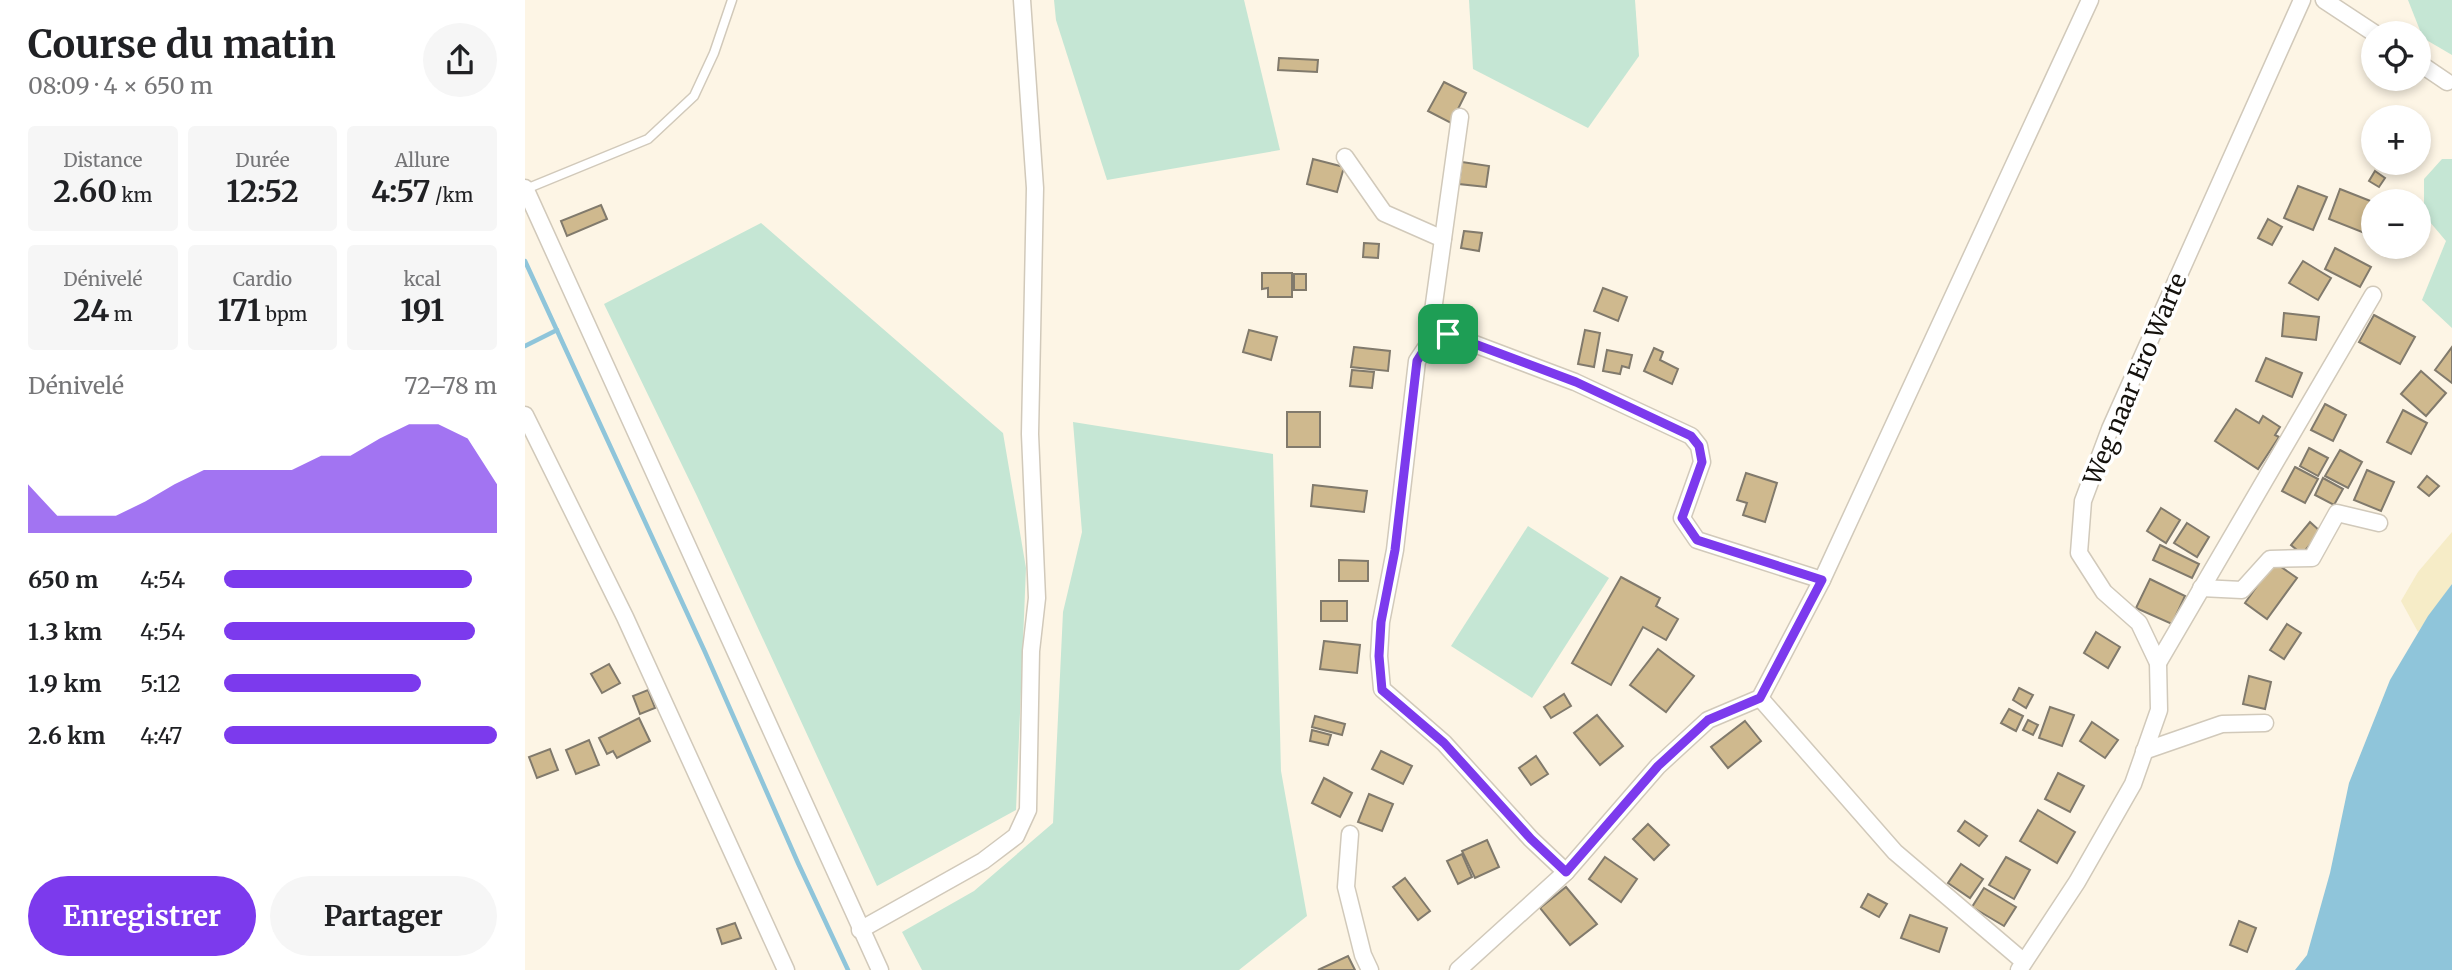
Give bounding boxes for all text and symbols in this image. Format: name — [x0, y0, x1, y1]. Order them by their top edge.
text: Course du matin — [28, 21, 336, 68]
map controls — [2361, 21, 2431, 259]
button: locate — [2361, 21, 2431, 91]
button: share — [423, 23, 497, 97]
text: 08:09 · 4 × 650 m — [28, 71, 213, 100]
button: + — [2361, 105, 2431, 175]
text: Distance — [63, 148, 143, 172]
text: Durée — [235, 148, 290, 172]
text: Allure — [395, 148, 450, 172]
text: 2.60 — [53, 172, 117, 210]
text: 12:52 — [226, 172, 299, 210]
text: 4:57 — [371, 172, 431, 210]
text: km — [117, 183, 152, 207]
text: /km — [431, 183, 473, 207]
button: − — [2361, 189, 2431, 259]
text: Dénivelé — [63, 267, 143, 291]
text: Cardio — [233, 267, 292, 291]
text: kcal — [403, 267, 441, 291]
street label: Weg naar Ero Warte — [2076, 268, 2194, 491]
text: 24 — [73, 291, 109, 329]
text: 171 — [218, 291, 261, 329]
text: 191 — [400, 291, 444, 329]
text: m — [109, 302, 133, 326]
text: bpm — [261, 302, 307, 326]
pin — [1418, 304, 1478, 364]
icon: arrive — [1429, 315, 1467, 353]
text: Dénivelé — [28, 371, 124, 400]
text: 72–78 m — [404, 371, 497, 400]
text: 650 m — [28, 565, 98, 594]
text: 4:54 — [140, 565, 185, 594]
text: 1.3 km — [28, 617, 102, 646]
text: 4:54 — [140, 617, 185, 646]
text: 1.9 km — [28, 669, 102, 698]
text: 5:12 — [140, 669, 181, 698]
text: 2.6 km — [28, 721, 105, 750]
text: 4:47 — [140, 721, 182, 750]
button: Enregistrer — [28, 876, 256, 956]
button: Partager — [270, 876, 497, 956]

